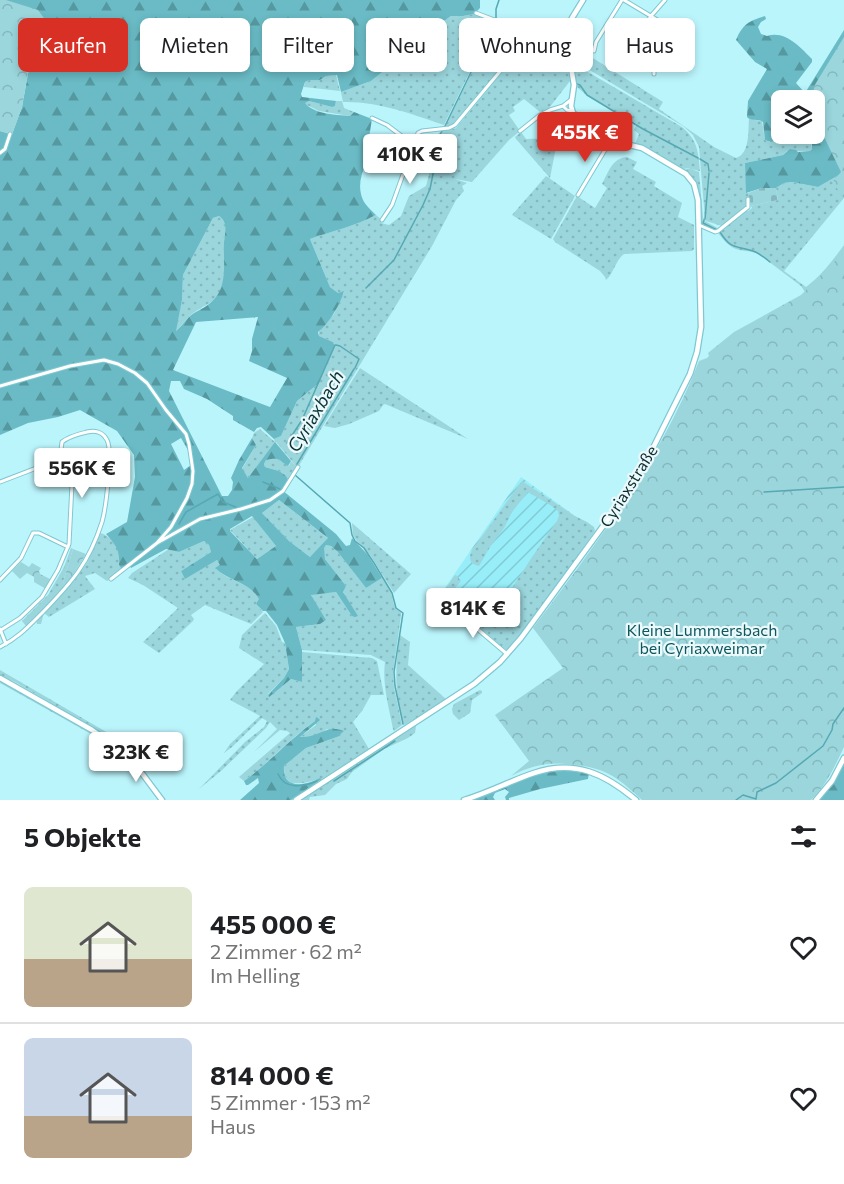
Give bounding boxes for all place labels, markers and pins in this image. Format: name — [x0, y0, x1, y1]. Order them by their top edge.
pin: 455K € — [536, 112, 634, 163]
pin: 410K € — [361, 134, 459, 185]
pin: 556K € — [33, 448, 131, 499]
pin: 814K € — [424, 588, 522, 639]
pin: 323K € — [87, 732, 185, 783]

